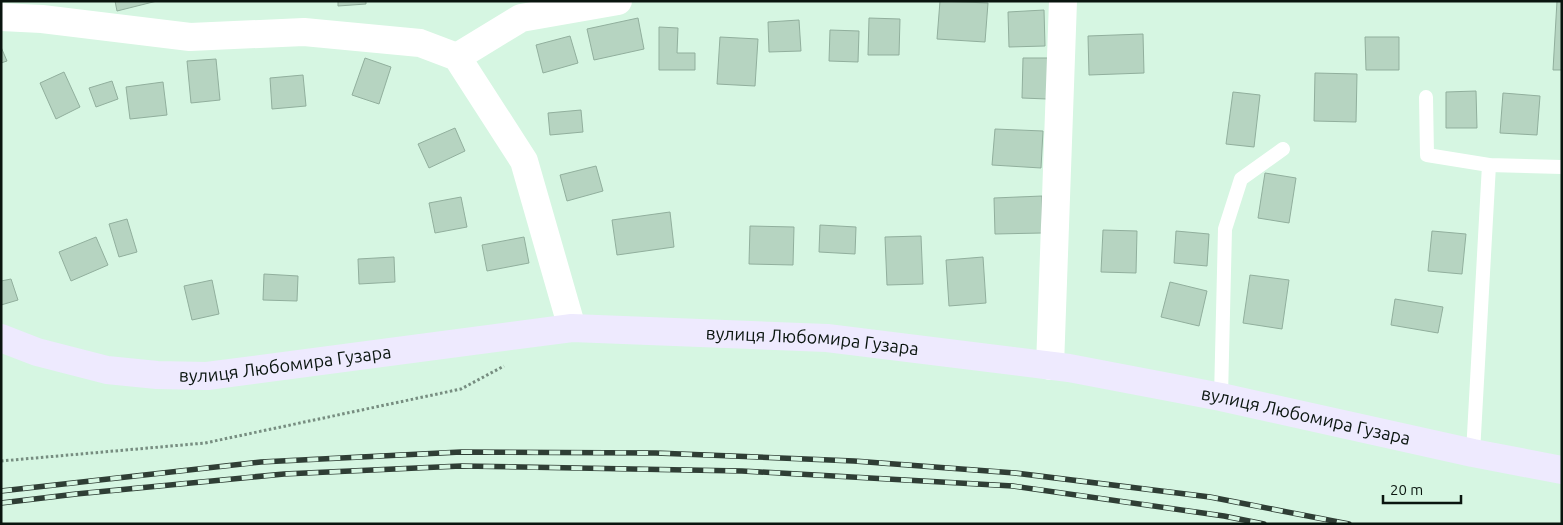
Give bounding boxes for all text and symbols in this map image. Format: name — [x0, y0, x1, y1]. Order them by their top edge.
street label: вулиця Любомира Гузара — [705, 322, 920, 358]
street label: вулиця Любомира Гузара — [179, 341, 392, 385]
street label: вулиця Любомира Гузара — [1200, 382, 1413, 448]
scale bar — [1383, 472, 1460, 504]
text: 20 m — [1390, 481, 1423, 498]

